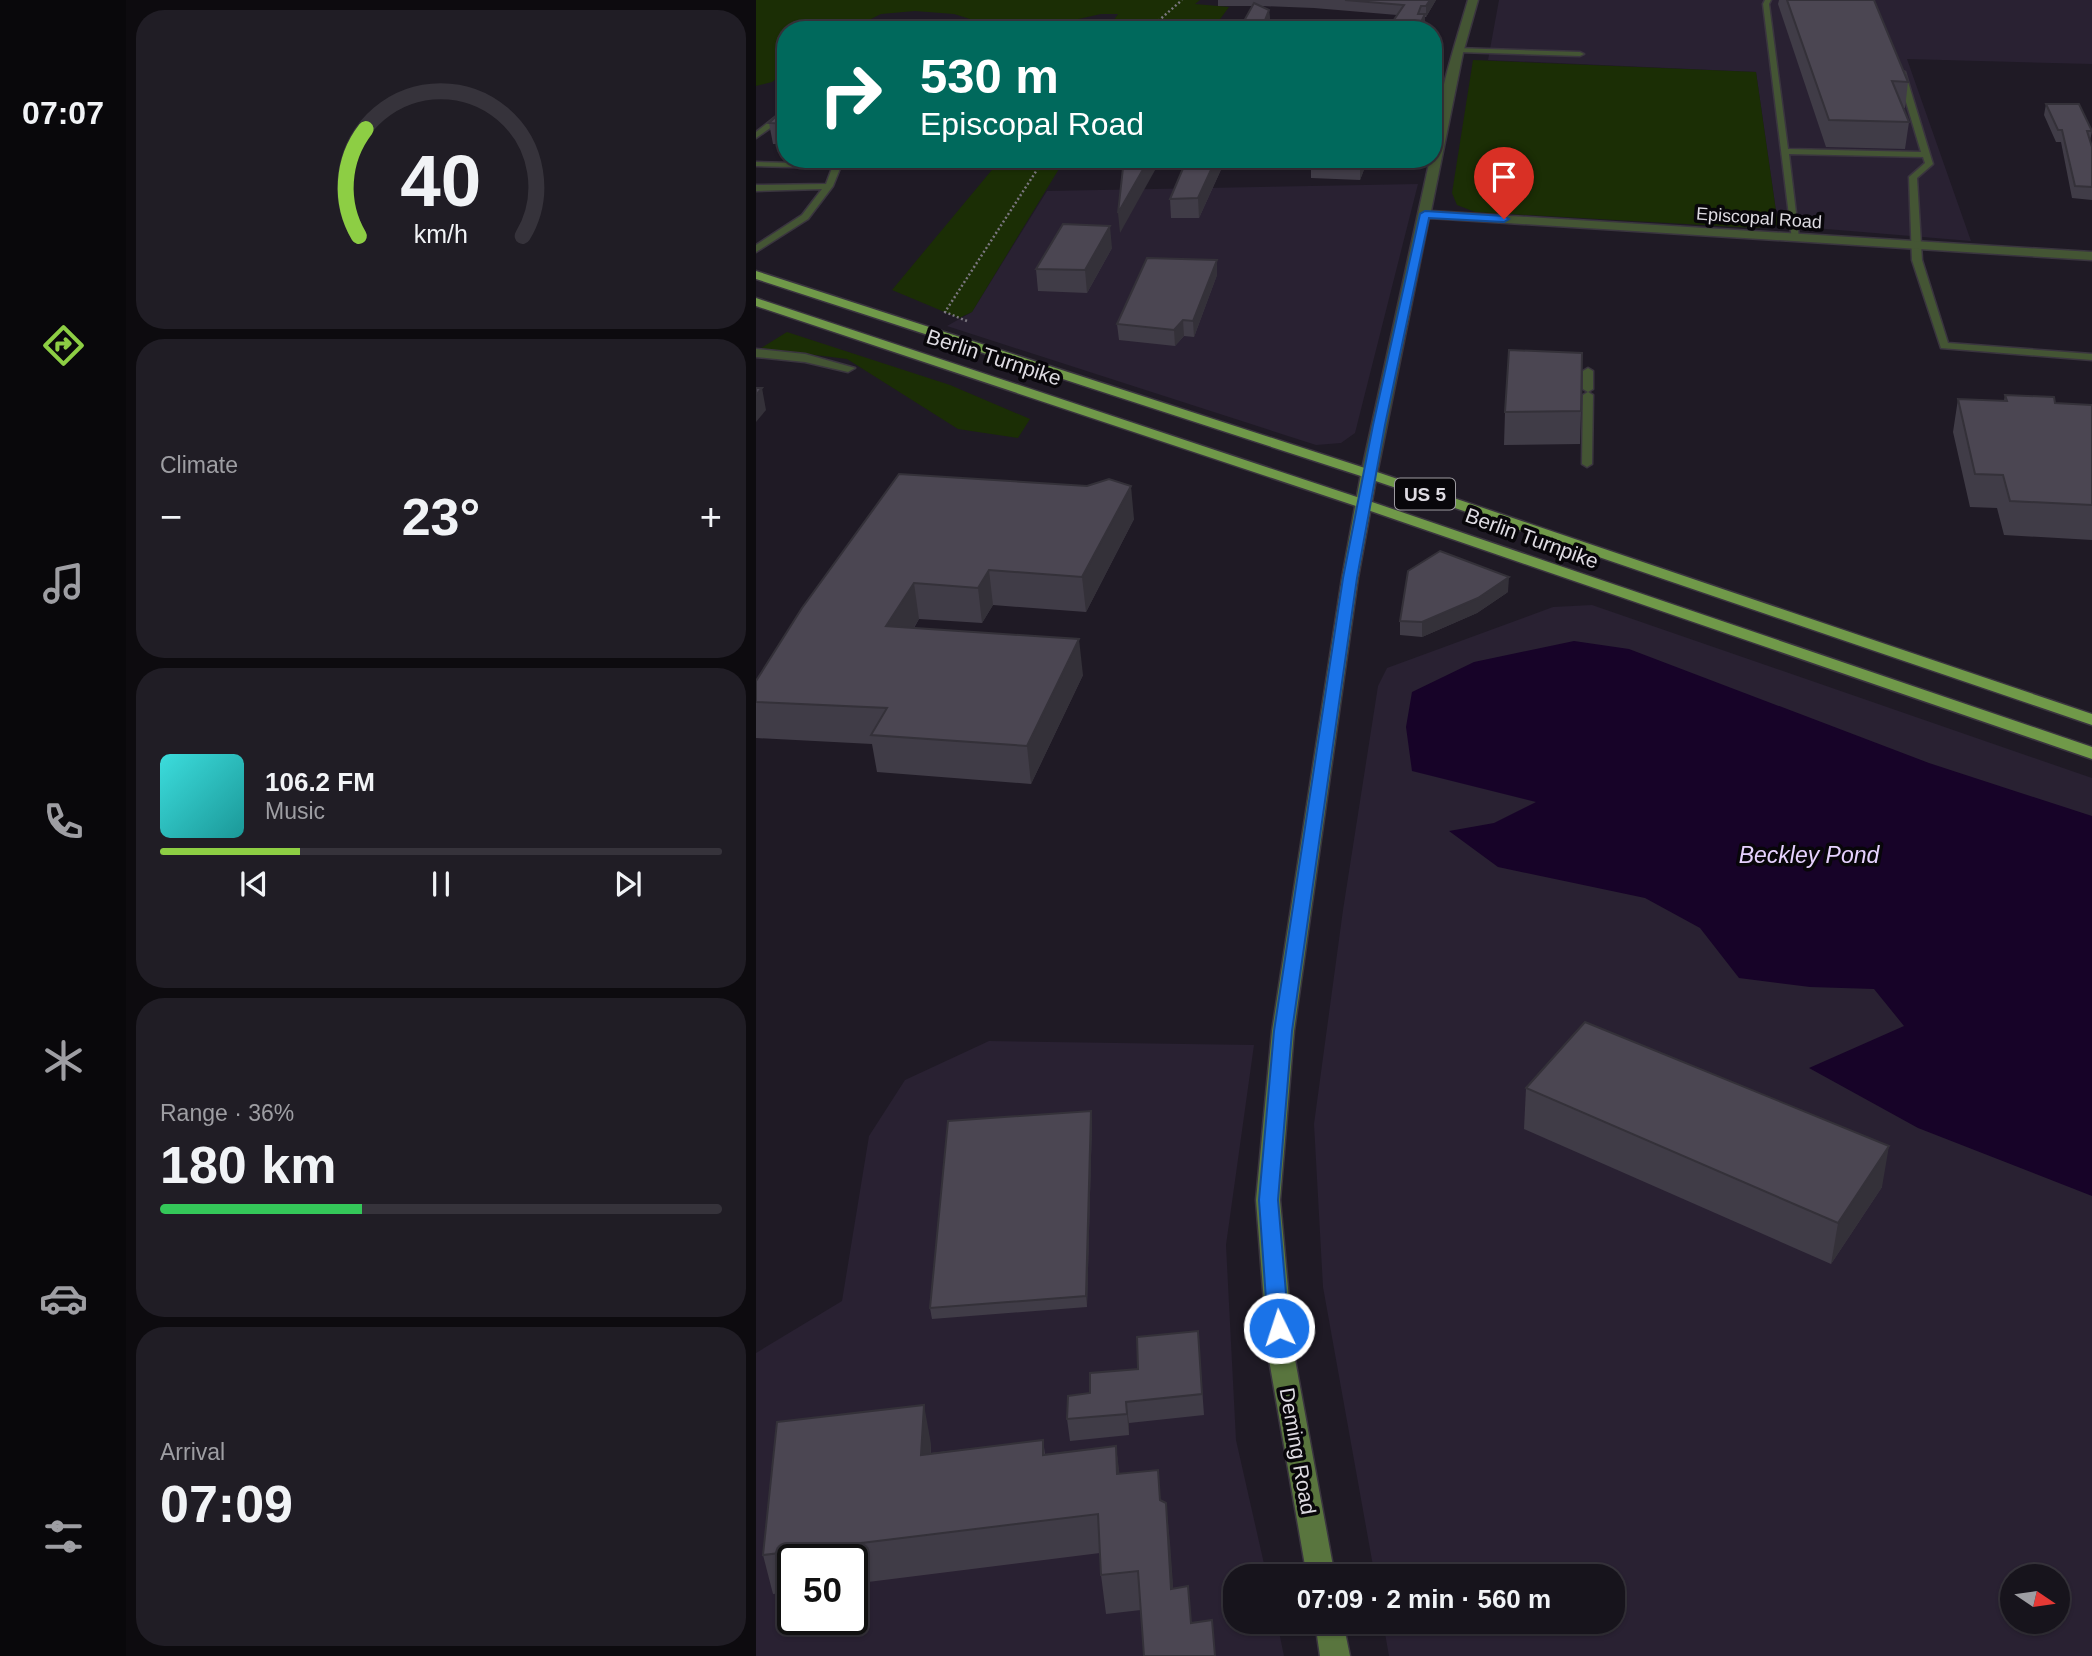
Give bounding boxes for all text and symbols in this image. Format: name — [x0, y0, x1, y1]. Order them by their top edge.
icon: right — [805, 49, 896, 140]
text: 530 m — [920, 49, 1059, 103]
text: 07:07 — [22, 95, 104, 131]
text: Episcopal Road — [920, 106, 1144, 142]
text: 40 — [401, 140, 481, 221]
pin — [1474, 147, 1534, 219]
icon: arrive — [1485, 158, 1523, 196]
street label: Episcopal Road — [1695, 204, 1823, 232]
text: km/h — [414, 219, 468, 247]
icon: directions — [39, 321, 88, 370]
street label: Berlin Turnpike — [924, 324, 1064, 390]
text: Climate — [160, 452, 238, 478]
road number: US 5 — [1395, 478, 1455, 509]
text: 23° — [402, 488, 480, 546]
text: − — [160, 496, 182, 538]
text: + — [700, 496, 722, 538]
street label: Berlin Turnpike — [1462, 503, 1602, 573]
icon: music — [39, 559, 88, 608]
text: 106.2 FM — [265, 767, 375, 797]
icon: phone — [39, 797, 88, 846]
text: Music — [265, 798, 325, 824]
water label: Beckley Pond — [1739, 842, 1881, 868]
icon: previous — [235, 865, 273, 903]
icon: pause — [422, 865, 460, 903]
icon: next — [609, 865, 647, 903]
icon: climate — [39, 1036, 88, 1085]
text: Range · 36% — [160, 1100, 294, 1126]
text: 180 km — [160, 1136, 336, 1194]
icon: car — [39, 1274, 88, 1323]
position arrow — [1242, 1291, 1316, 1365]
street label: Deming Road — [1276, 1386, 1320, 1516]
text: Arrival — [160, 1439, 225, 1465]
text: 07:09 — [160, 1475, 293, 1533]
icon: filters — [39, 1512, 88, 1561]
speed limit sign: 50 — [777, 1544, 868, 1635]
north arrow — [2000, 1564, 2070, 1634]
map controls — [2000, 1564, 2070, 1634]
text: 07:09 · 2 min · 560 m — [1297, 1584, 1551, 1614]

